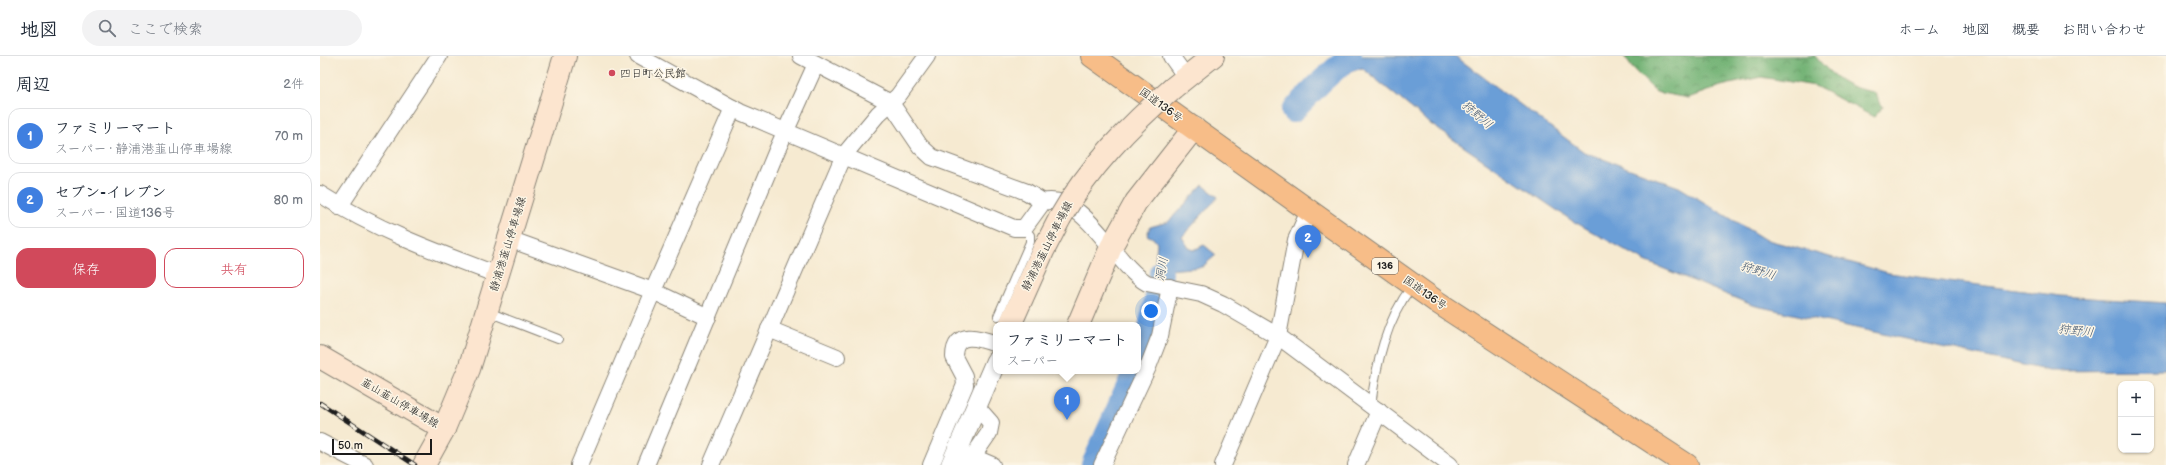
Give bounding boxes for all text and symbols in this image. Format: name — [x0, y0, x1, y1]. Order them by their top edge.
search box — [82, 10, 362, 46]
icon: search — [96, 17, 118, 39]
text: 地図 — [20, 19, 58, 42]
text: ここで検索 — [128, 20, 203, 39]
text: ホーム — [1899, 21, 1940, 38]
text: 地図 — [1962, 21, 1990, 38]
text: 概要 — [2012, 21, 2040, 38]
text: お問い合わせ — [2062, 21, 2146, 38]
place label: 四日町公民館 — [620, 67, 686, 80]
marker: 四日町公民館 — [607, 68, 617, 78]
text: 周辺 — [16, 75, 50, 95]
text: 2件 — [283, 76, 304, 92]
street label: 国道136号 — [1137, 85, 1185, 125]
water label: 狩野川 — [1458, 98, 1496, 132]
text: ファミリーマート — [55, 119, 176, 138]
text: 1 — [27, 128, 33, 144]
text: 70 m — [275, 128, 303, 144]
text: スーパー · 静浦港韮山停車場線 — [55, 141, 232, 157]
text: セブン-イレブン — [55, 183, 166, 202]
text: 2 — [26, 192, 34, 208]
text: 80 m — [274, 192, 303, 208]
street label: 静浦港韮山停車場線 — [487, 195, 529, 293]
street label: 静浦港韮山停車場線 — [1019, 199, 1075, 293]
text: スーパー · 国道136号 — [55, 205, 175, 221]
pin: 2 — [1295, 225, 1321, 258]
button: 保存 — [16, 248, 156, 288]
button: 共有 — [164, 248, 304, 288]
water label: 洞川 — [1153, 256, 1171, 282]
road number: 136 — [1372, 258, 1398, 274]
water label: 狩野川 — [1739, 259, 1777, 283]
street label: 国道136号 — [1400, 273, 1450, 313]
your location — [1141, 301, 1161, 321]
popup — [993, 322, 1141, 374]
water label: 狩野川 — [2057, 322, 2095, 340]
text: ファミリーマート — [1007, 331, 1127, 350]
text: スーパー — [1007, 353, 1058, 369]
street label: 韮山韮山停車場線 — [359, 375, 441, 431]
map controls — [2118, 381, 2154, 453]
button: + — [2118, 381, 2154, 417]
pin: 1 — [1054, 387, 1080, 420]
button: − — [2118, 417, 2154, 453]
scale bar — [332, 437, 432, 456]
text: 50 m — [338, 439, 363, 452]

